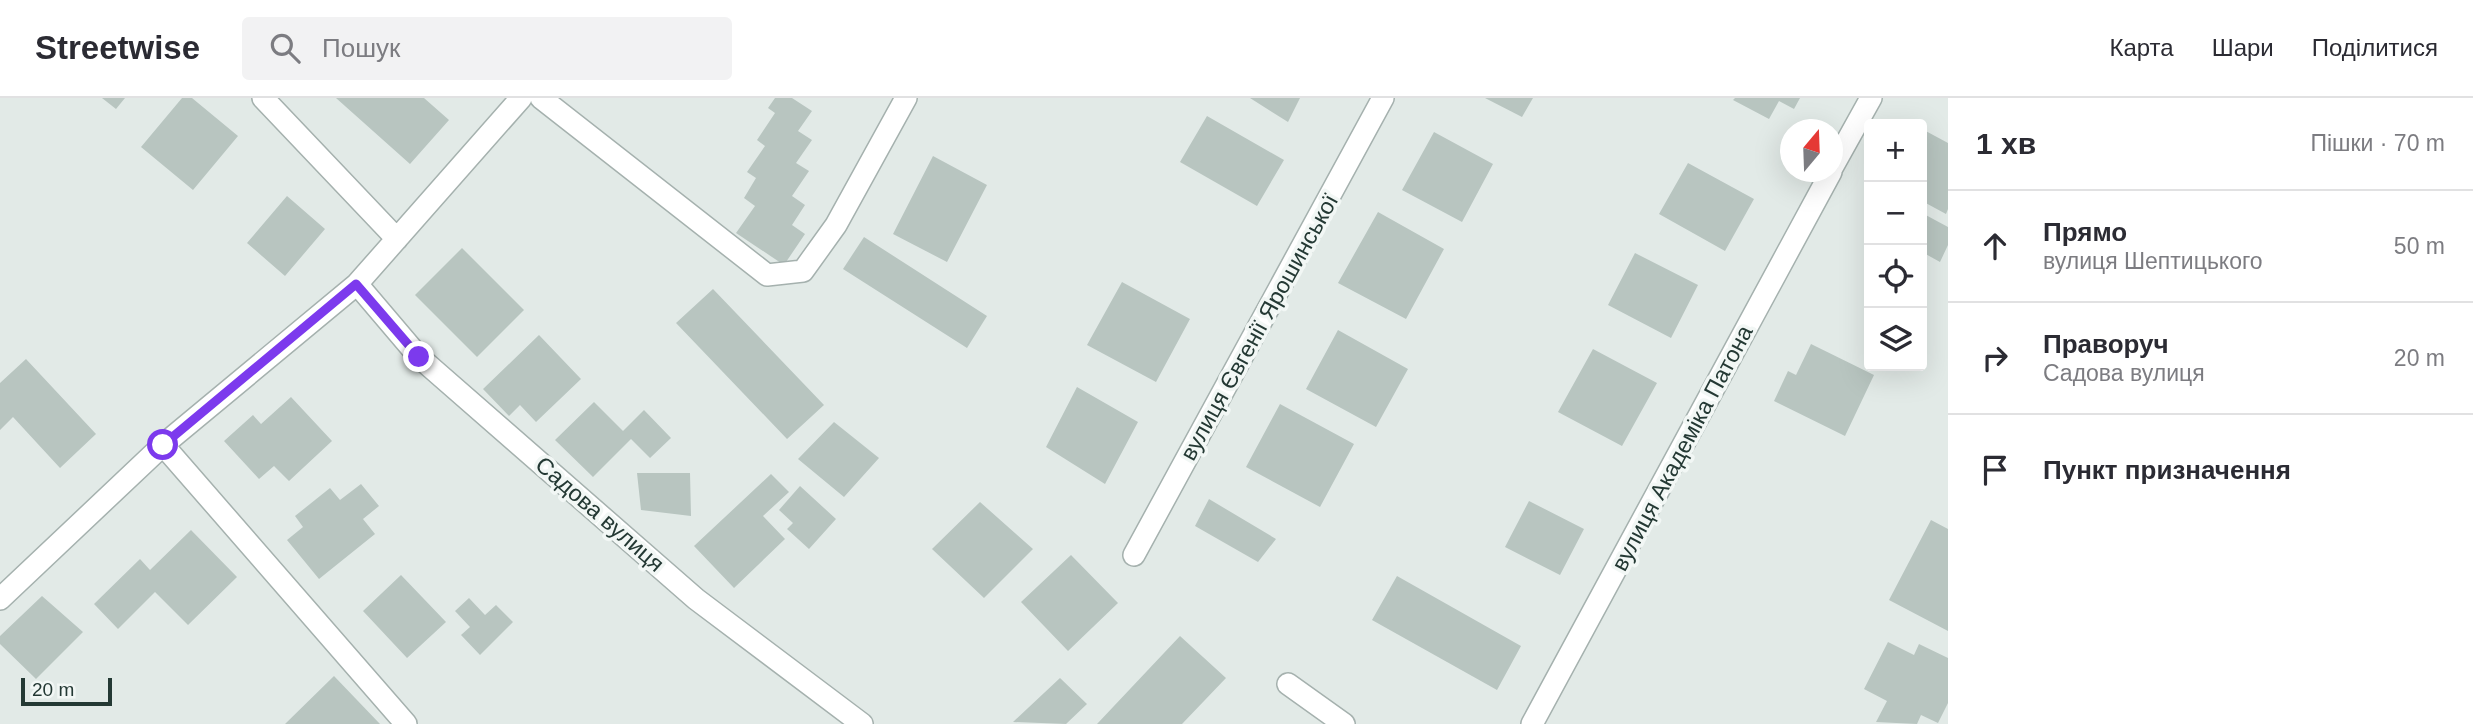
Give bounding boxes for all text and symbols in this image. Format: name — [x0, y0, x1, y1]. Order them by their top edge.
search box — [242, 17, 732, 80]
text: Streetwise — [35, 29, 200, 66]
icon: search — [266, 29, 304, 67]
text: Пошук — [322, 33, 400, 63]
text: Карта — [2109, 34, 2174, 61]
text: Шари — [2212, 34, 2274, 61]
text: Поділитися — [2312, 34, 2438, 61]
north arrow — [1780, 119, 1843, 182]
map controls — [1864, 119, 1927, 371]
button: + — [1864, 119, 1927, 182]
text: 1 хв — [1976, 127, 2036, 160]
text: Пішки · 70 m — [2310, 130, 2445, 156]
button: − — [1864, 182, 1927, 245]
street label: вулиця Євгенії Ярошинської — [1175, 189, 1343, 465]
text: Прямо — [2043, 217, 2127, 247]
icon: ahead — [1976, 227, 2014, 265]
text: 50 m — [2394, 233, 2445, 259]
button: locate — [1864, 245, 1927, 308]
text: вулиця Шептицького — [2043, 248, 2263, 274]
button: layers — [1864, 308, 1927, 371]
street label: вулиця Академіка Патона — [1606, 321, 1758, 575]
text: Праворуч — [2043, 329, 2169, 359]
icon: right — [1976, 339, 2014, 377]
route end — [403, 341, 434, 372]
text: 20 m — [2394, 345, 2445, 371]
text: Садова вулиця — [2043, 360, 2205, 386]
route start — [147, 429, 178, 460]
street label: Садова вулиця — [530, 451, 670, 577]
icon: arrive — [1976, 451, 2014, 489]
text: Пункт призначення — [2043, 455, 2291, 485]
scale bar — [21, 675, 112, 707]
text: 20 m — [32, 679, 74, 700]

